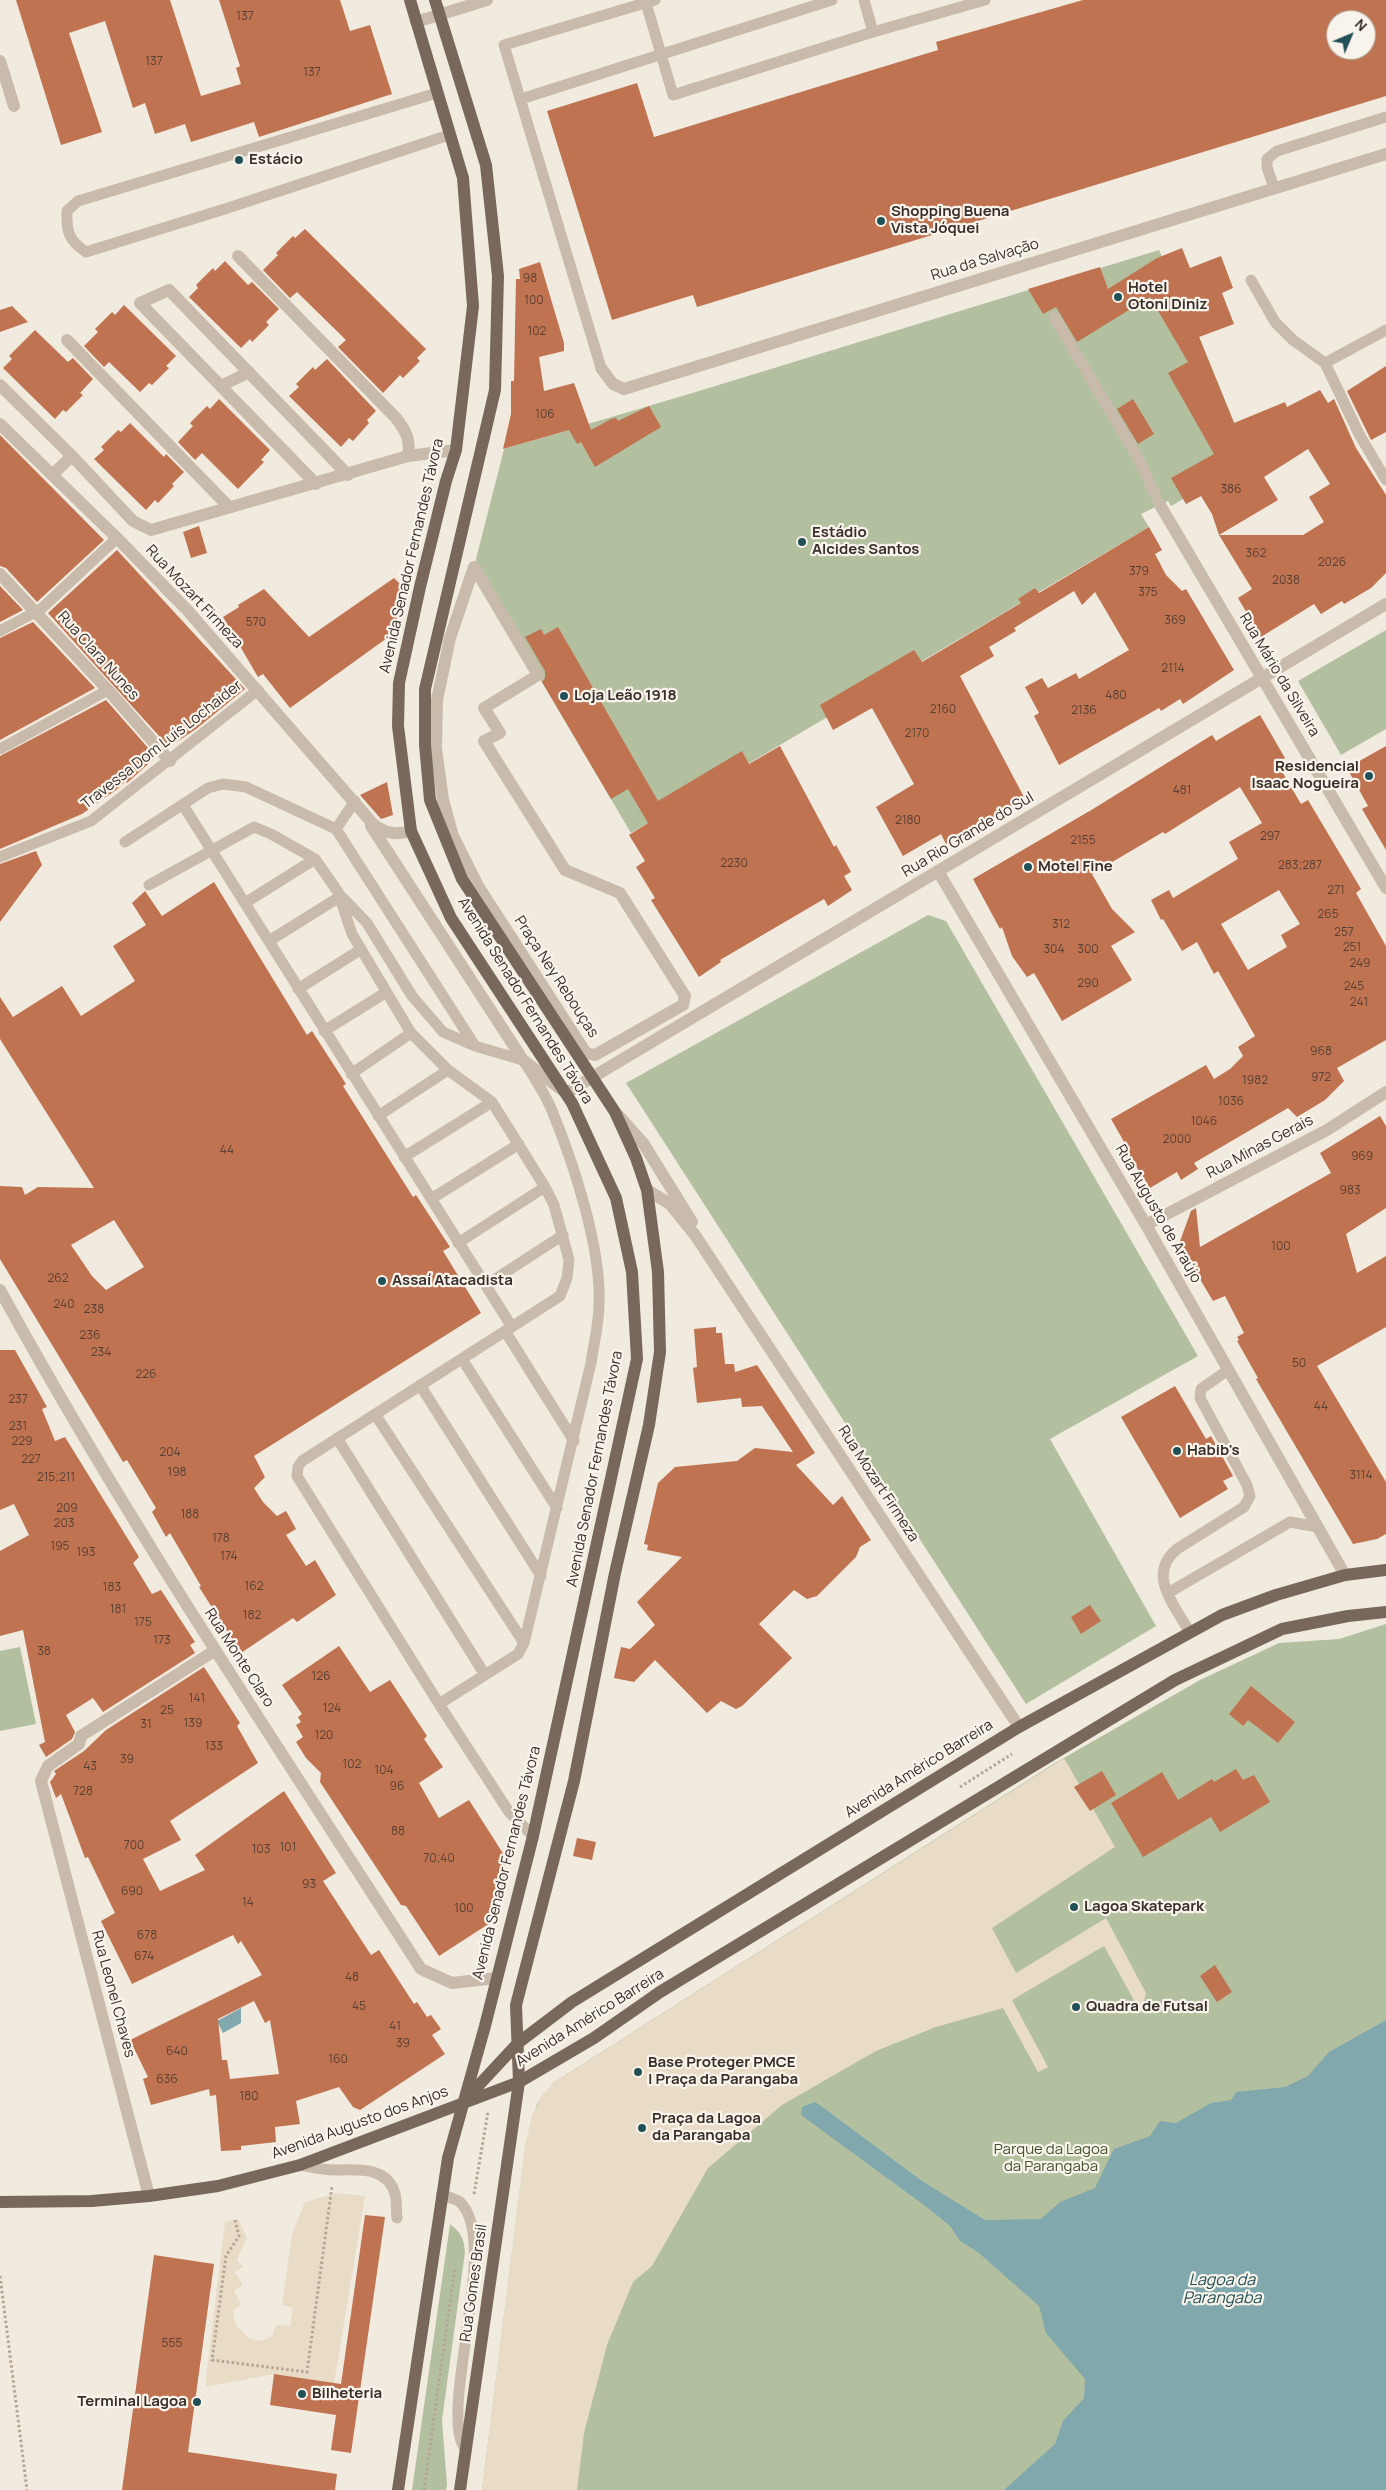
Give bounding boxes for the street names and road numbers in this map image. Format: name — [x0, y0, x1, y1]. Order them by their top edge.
street label: Rua da Salvação — [929, 235, 1041, 285]
street label: Avenida Senador Fernandes Távora — [376, 437, 448, 675]
street label: Rua Mozart Firmeza — [141, 542, 247, 652]
street label: Rua Clara Nunes — [53, 608, 143, 704]
street label: Rua Mário da Silveira — [1235, 610, 1323, 740]
street label: Travessa Dom Luís Lochaider — [78, 677, 246, 813]
street label: Rua Rio Grande do Sul — [899, 789, 1037, 881]
street label: Avenida Senador Fernandes Távora — [454, 894, 596, 1108]
street label: Praça Ney Rebouças — [510, 913, 602, 1041]
street label: Rua Minas Gerais — [1204, 1111, 1316, 1183]
street label: Rua Augusto de Araújo — [1111, 1142, 1205, 1286]
street label: Avenida Senador Fernandes Távora — [563, 1349, 627, 1589]
street label: Rua Mozart Firmeza — [834, 1423, 922, 1545]
street label: Rua Monte Claro — [200, 1605, 278, 1711]
street label: Avenida Américo Barreira — [842, 1716, 996, 1822]
street label: Avenida Senador Fernandes Távora — [469, 1744, 545, 1982]
street label: Rua Leonel Chaves — [87, 1929, 139, 2059]
street label: Avenida Américo Barreira — [513, 1965, 667, 2071]
street label: Avenida Augusto dos Anjos — [269, 2083, 451, 2163]
street label: Rua Gomes Brasil — [457, 2223, 491, 2343]

